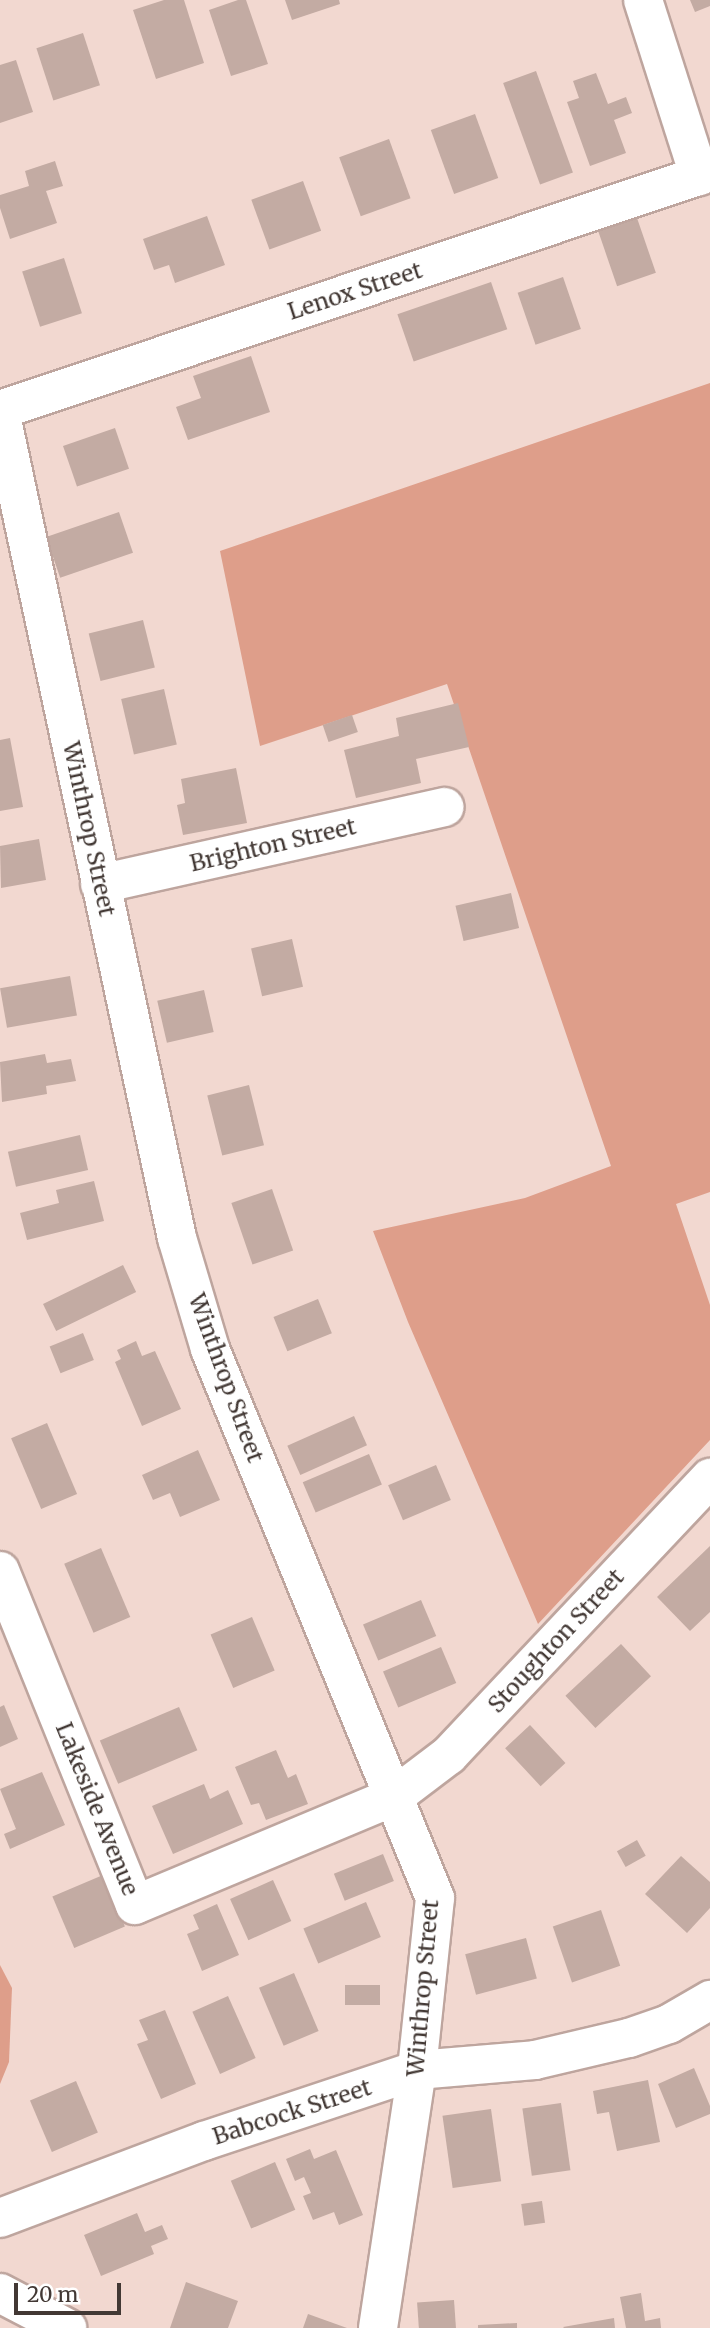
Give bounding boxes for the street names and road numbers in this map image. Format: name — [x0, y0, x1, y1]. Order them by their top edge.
street label: Lenox Street — [284, 256, 426, 326]
street label: Winthrop Street — [57, 739, 121, 919]
street label: Brighton Street — [187, 812, 359, 878]
street label: Winthrop Street — [183, 1290, 269, 1466]
street label: Stoughton Street — [482, 1563, 630, 1719]
street label: Lakeside Avenue — [50, 1718, 144, 1900]
street label: Winthrop Street — [402, 1898, 444, 2078]
street label: Babcock Street — [209, 2073, 375, 2151]

